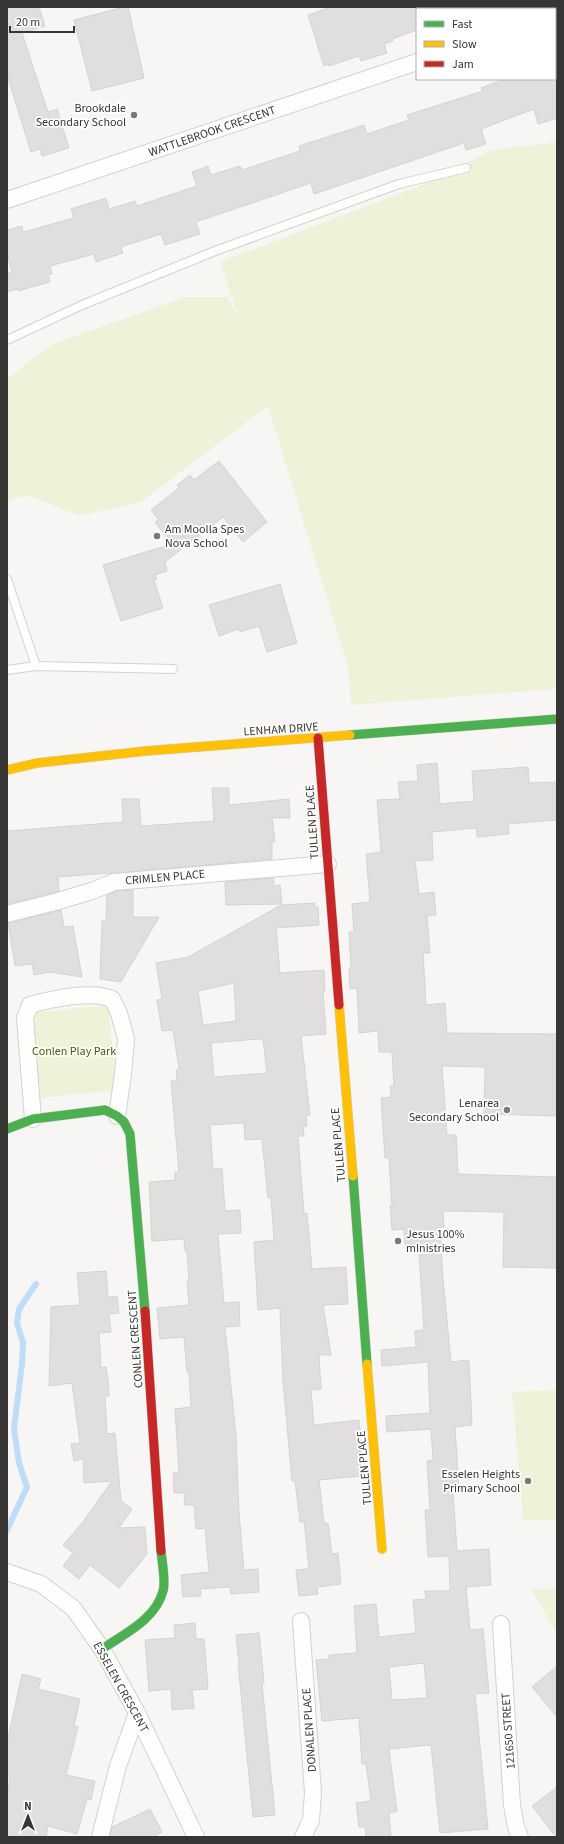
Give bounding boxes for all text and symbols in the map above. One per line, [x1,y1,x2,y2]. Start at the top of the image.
scale bar [10,8,74,34]
legend [416,8,556,80]
text: 20 m [16,14,40,31]
text: Fast [452,16,472,33]
text: Slow [452,36,477,53]
text: Jam [452,56,474,73]
place label: Brookdale Secondary School [36,100,126,131]
street label: WATTLEBROOK CRESCENT [146,102,278,161]
marker: Brookdale Secondary School [129,110,139,120]
place label: Am Moolla Spes Nova School [165,521,244,552]
marker: Am Moolla Spes Nova School [152,531,162,541]
street label: LENHAM DRIVE [243,718,319,741]
street label: TULLEN PLACE [301,784,324,860]
street label: CRIMLEN PLACE [124,866,206,889]
park label: Conlen Play Park [32,1043,116,1060]
place label: Lenarea Secondary School [409,1095,499,1126]
marker: Lenarea Secondary School [502,1105,512,1115]
street label: TULLEN PLACE [327,1107,350,1183]
place label: Jesus 100% mInistries [406,1226,465,1257]
marker: Jesus 100% mInistries [393,1236,403,1246]
street label: CONLEN CRESCENT [124,1289,147,1389]
street label: TULLEN PLACE [353,1430,376,1506]
place label: Esselen Heights Primary School [441,1466,520,1497]
marker: Esselen Heights Primary School [523,1476,533,1486]
street label: ESSELEN CRESCENT [89,1639,153,1736]
street label: DONALEN PLACE [298,1687,321,1773]
street label: 121650 STREET [497,1692,520,1770]
north arrow [8,1796,48,1836]
text: N [24,1799,32,1814]

